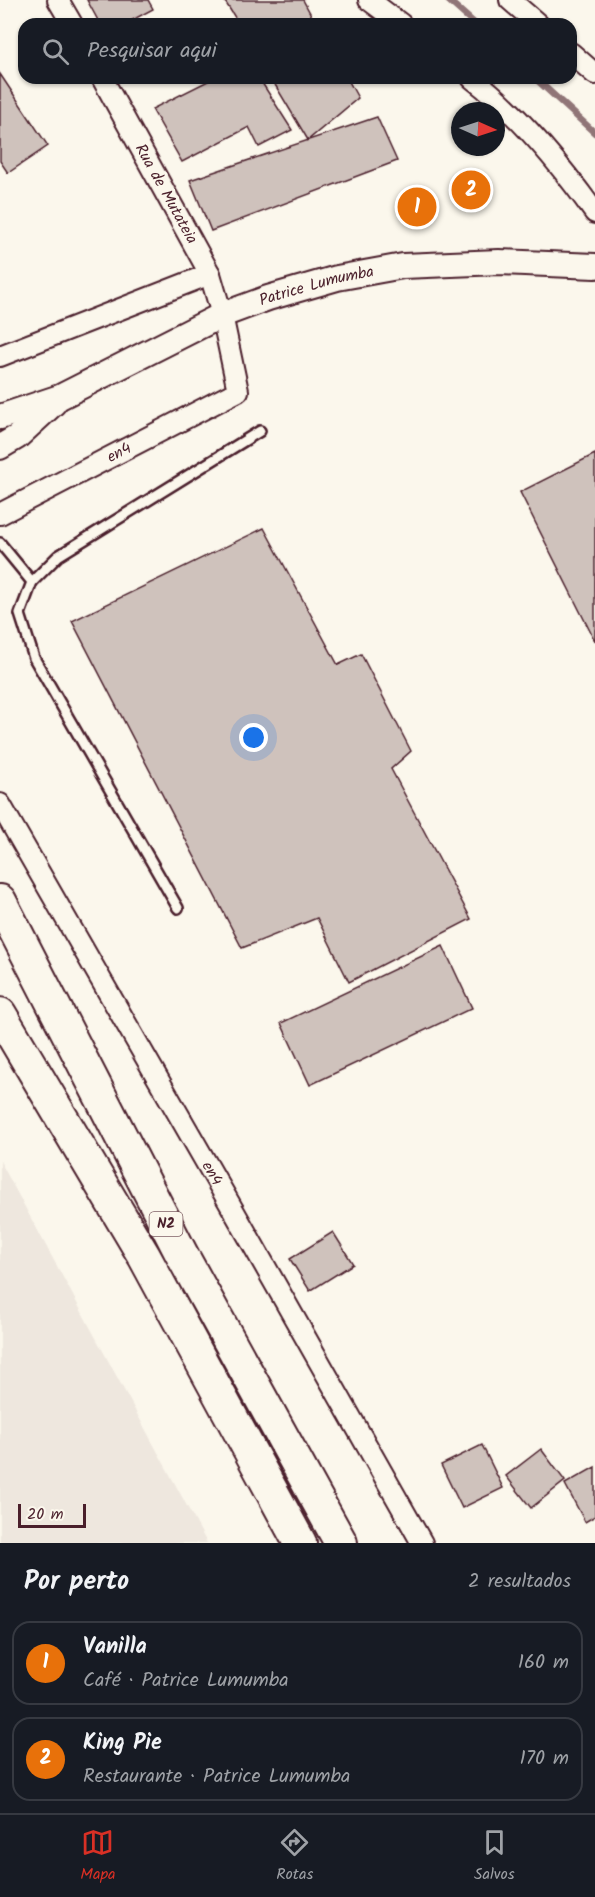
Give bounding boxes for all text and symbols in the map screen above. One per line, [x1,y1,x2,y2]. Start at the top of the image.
search box [18,18,577,84]
text: Pesquisar aqui [87,34,217,69]
icon: search [39,35,72,68]
north arrow [451,102,505,156]
street label: Rua de Mutateia [128,139,204,249]
pin: 2 [452,168,490,213]
pin: 1 [398,184,436,230]
street label: Patrice Lumumba [255,259,376,313]
street label: en4 [102,436,136,469]
your location [239,723,268,752]
street label: en4 [195,1156,229,1190]
road number: N2 [150,1212,182,1236]
scale bar [18,1501,86,1528]
text: 20 m [27,1502,63,1527]
text: Por perto [24,1561,129,1603]
text: 2 resultados [468,1566,571,1598]
text: Vanilla [83,1630,147,1665]
text: 1 [42,1647,49,1679]
text: 160 m [518,1647,569,1679]
text: Café · Patrice Lumumba [83,1665,289,1697]
text: King Pie [83,1726,162,1761]
text: 2 [40,1743,51,1775]
text: 170 m [520,1743,569,1775]
text: Restaurante · Patrice Lumumba [83,1761,350,1793]
tab: Mapa [80,1826,116,1887]
tab: Rotas [276,1826,313,1887]
tab: Salvos [474,1826,515,1887]

